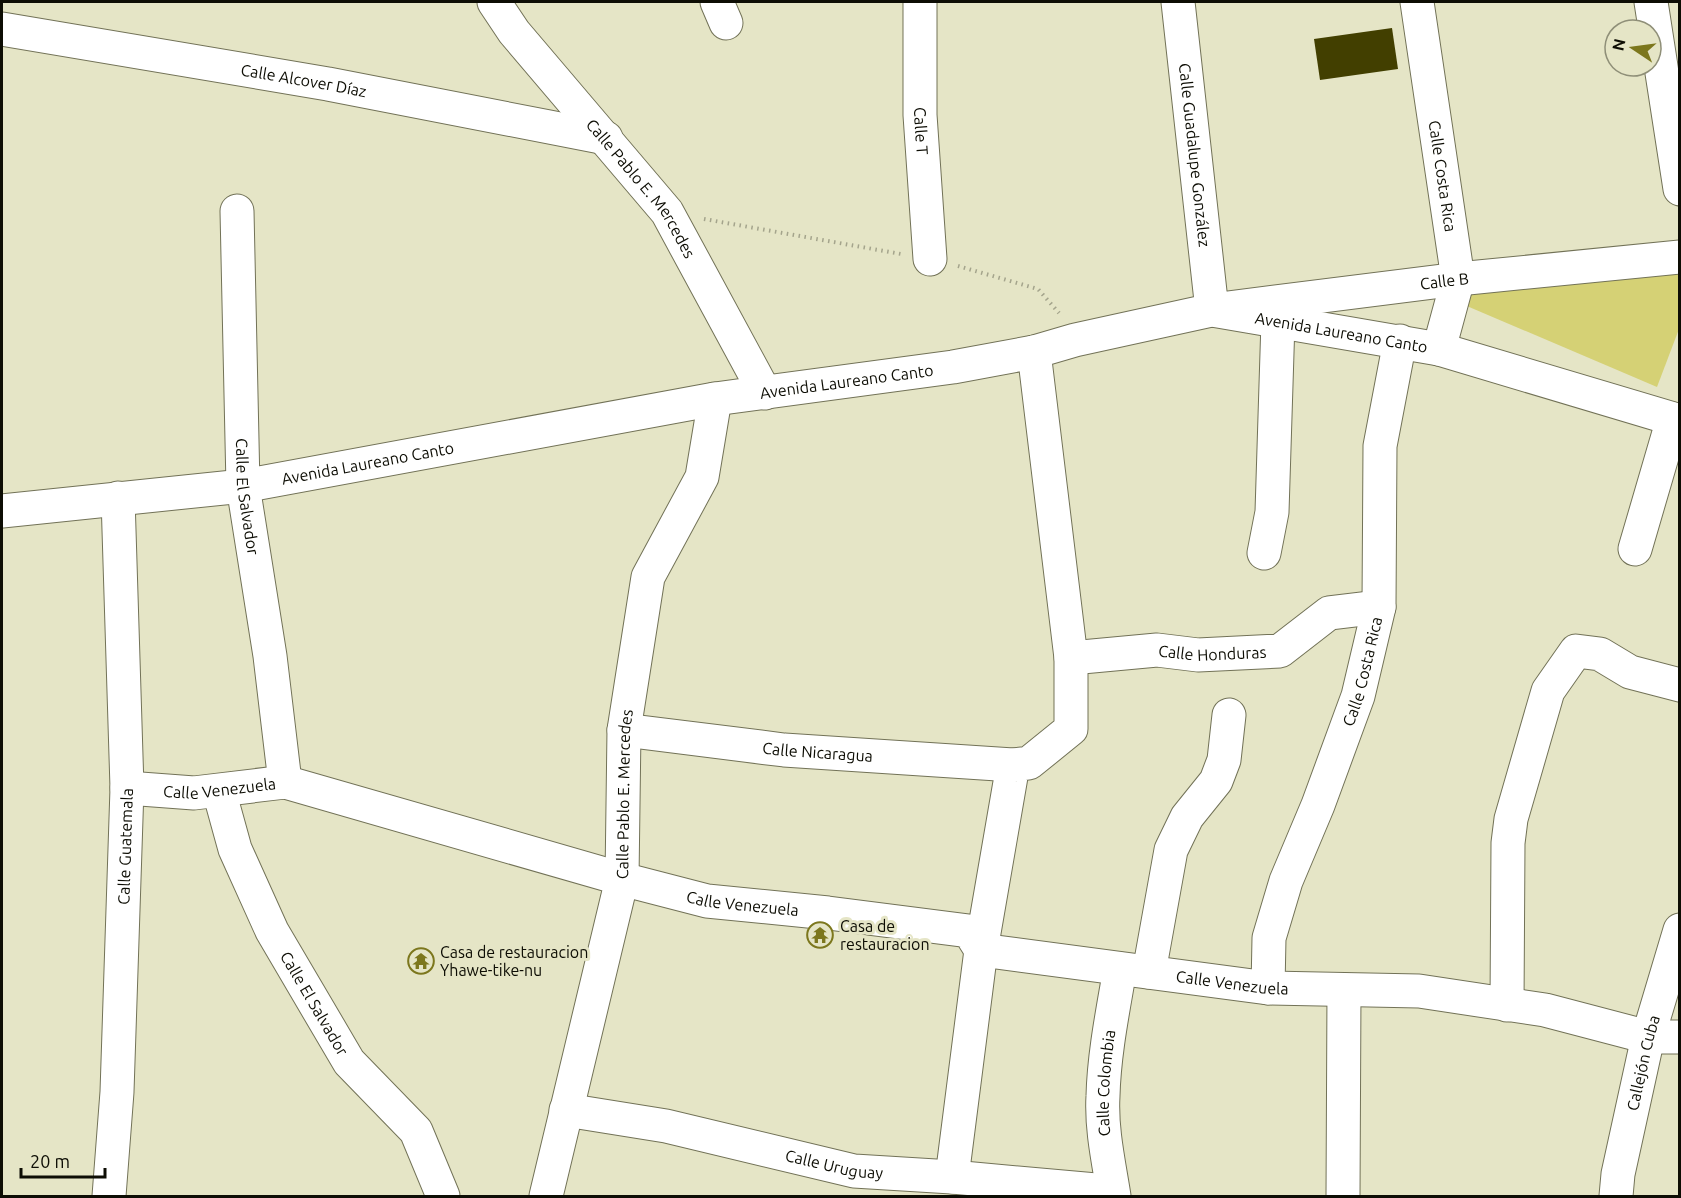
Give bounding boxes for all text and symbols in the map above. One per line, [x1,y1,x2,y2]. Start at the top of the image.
north arrow [1603,18,1663,78]
text: N [1608,37,1628,52]
street label: Calle Alcover Díaz [239,60,368,100]
street label: Calle Guadalupe González [1176,62,1214,248]
street label: Calle T [911,107,932,156]
street label: Calle Pablo E. Mercedes [583,115,699,261]
street label: Calle Costa Rica [1426,119,1460,233]
street label: Calle B [1419,269,1470,293]
street label: Avenida Laureano Canto [1254,309,1429,356]
street label: Avenida Laureano Canto [759,361,934,402]
street label: Calle El Salvador [233,438,263,556]
street label: Avenida Laureano Canto [280,438,455,488]
street label: Calle Costa Rica [1339,615,1385,729]
street label: Calle Honduras [1157,641,1267,664]
street label: Calle Pablo E. Mercedes [613,708,636,879]
street label: Calle Nicaragua [761,738,874,765]
street label: Calle Venezuela [163,774,277,802]
street label: Calle Guatemala [114,788,136,905]
street label: Calle Venezuela [684,887,800,919]
place label: Casa de restauracion [840,917,930,953]
temple icon: Casa de restauracion [805,920,835,950]
place label: Casa de restauracion Yhawe-tike-nu [440,943,588,979]
temple icon: Casa de restauracion Yhawe-tike-nu [406,946,436,976]
street label: Calle El Salvador [277,948,352,1059]
street label: Calle Venezuela [1175,967,1289,997]
street label: Callejón Cuba [1623,1013,1663,1112]
street label: Calle Colombia [1094,1028,1119,1137]
scale bar [21,1141,105,1179]
street label: Calle Uruguay [784,1146,884,1182]
text: 20 m [30,1151,70,1171]

